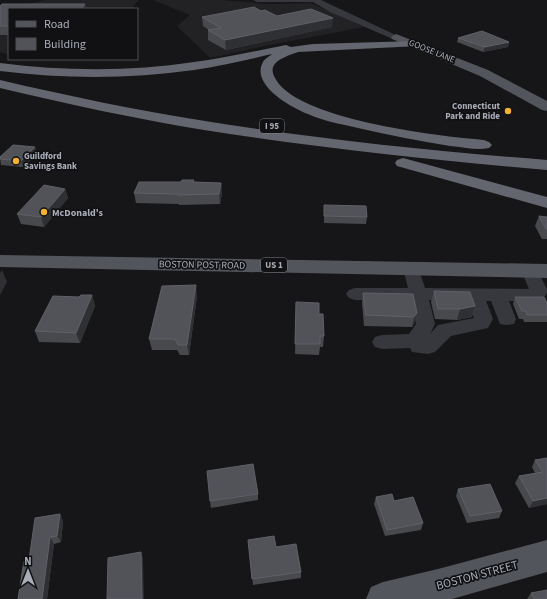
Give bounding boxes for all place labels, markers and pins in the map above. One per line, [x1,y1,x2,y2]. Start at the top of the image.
place label: Connecticut Park and Ride [445,100,501,123]
marker: Connecticut Park and Ride [503,106,513,116]
place label: Guildford Savings Bank [24,150,77,173]
marker: Guildford Savings Bank [11,156,21,166]
place label: McDonald's [52,206,104,220]
marker: McDonald's [39,207,49,217]

